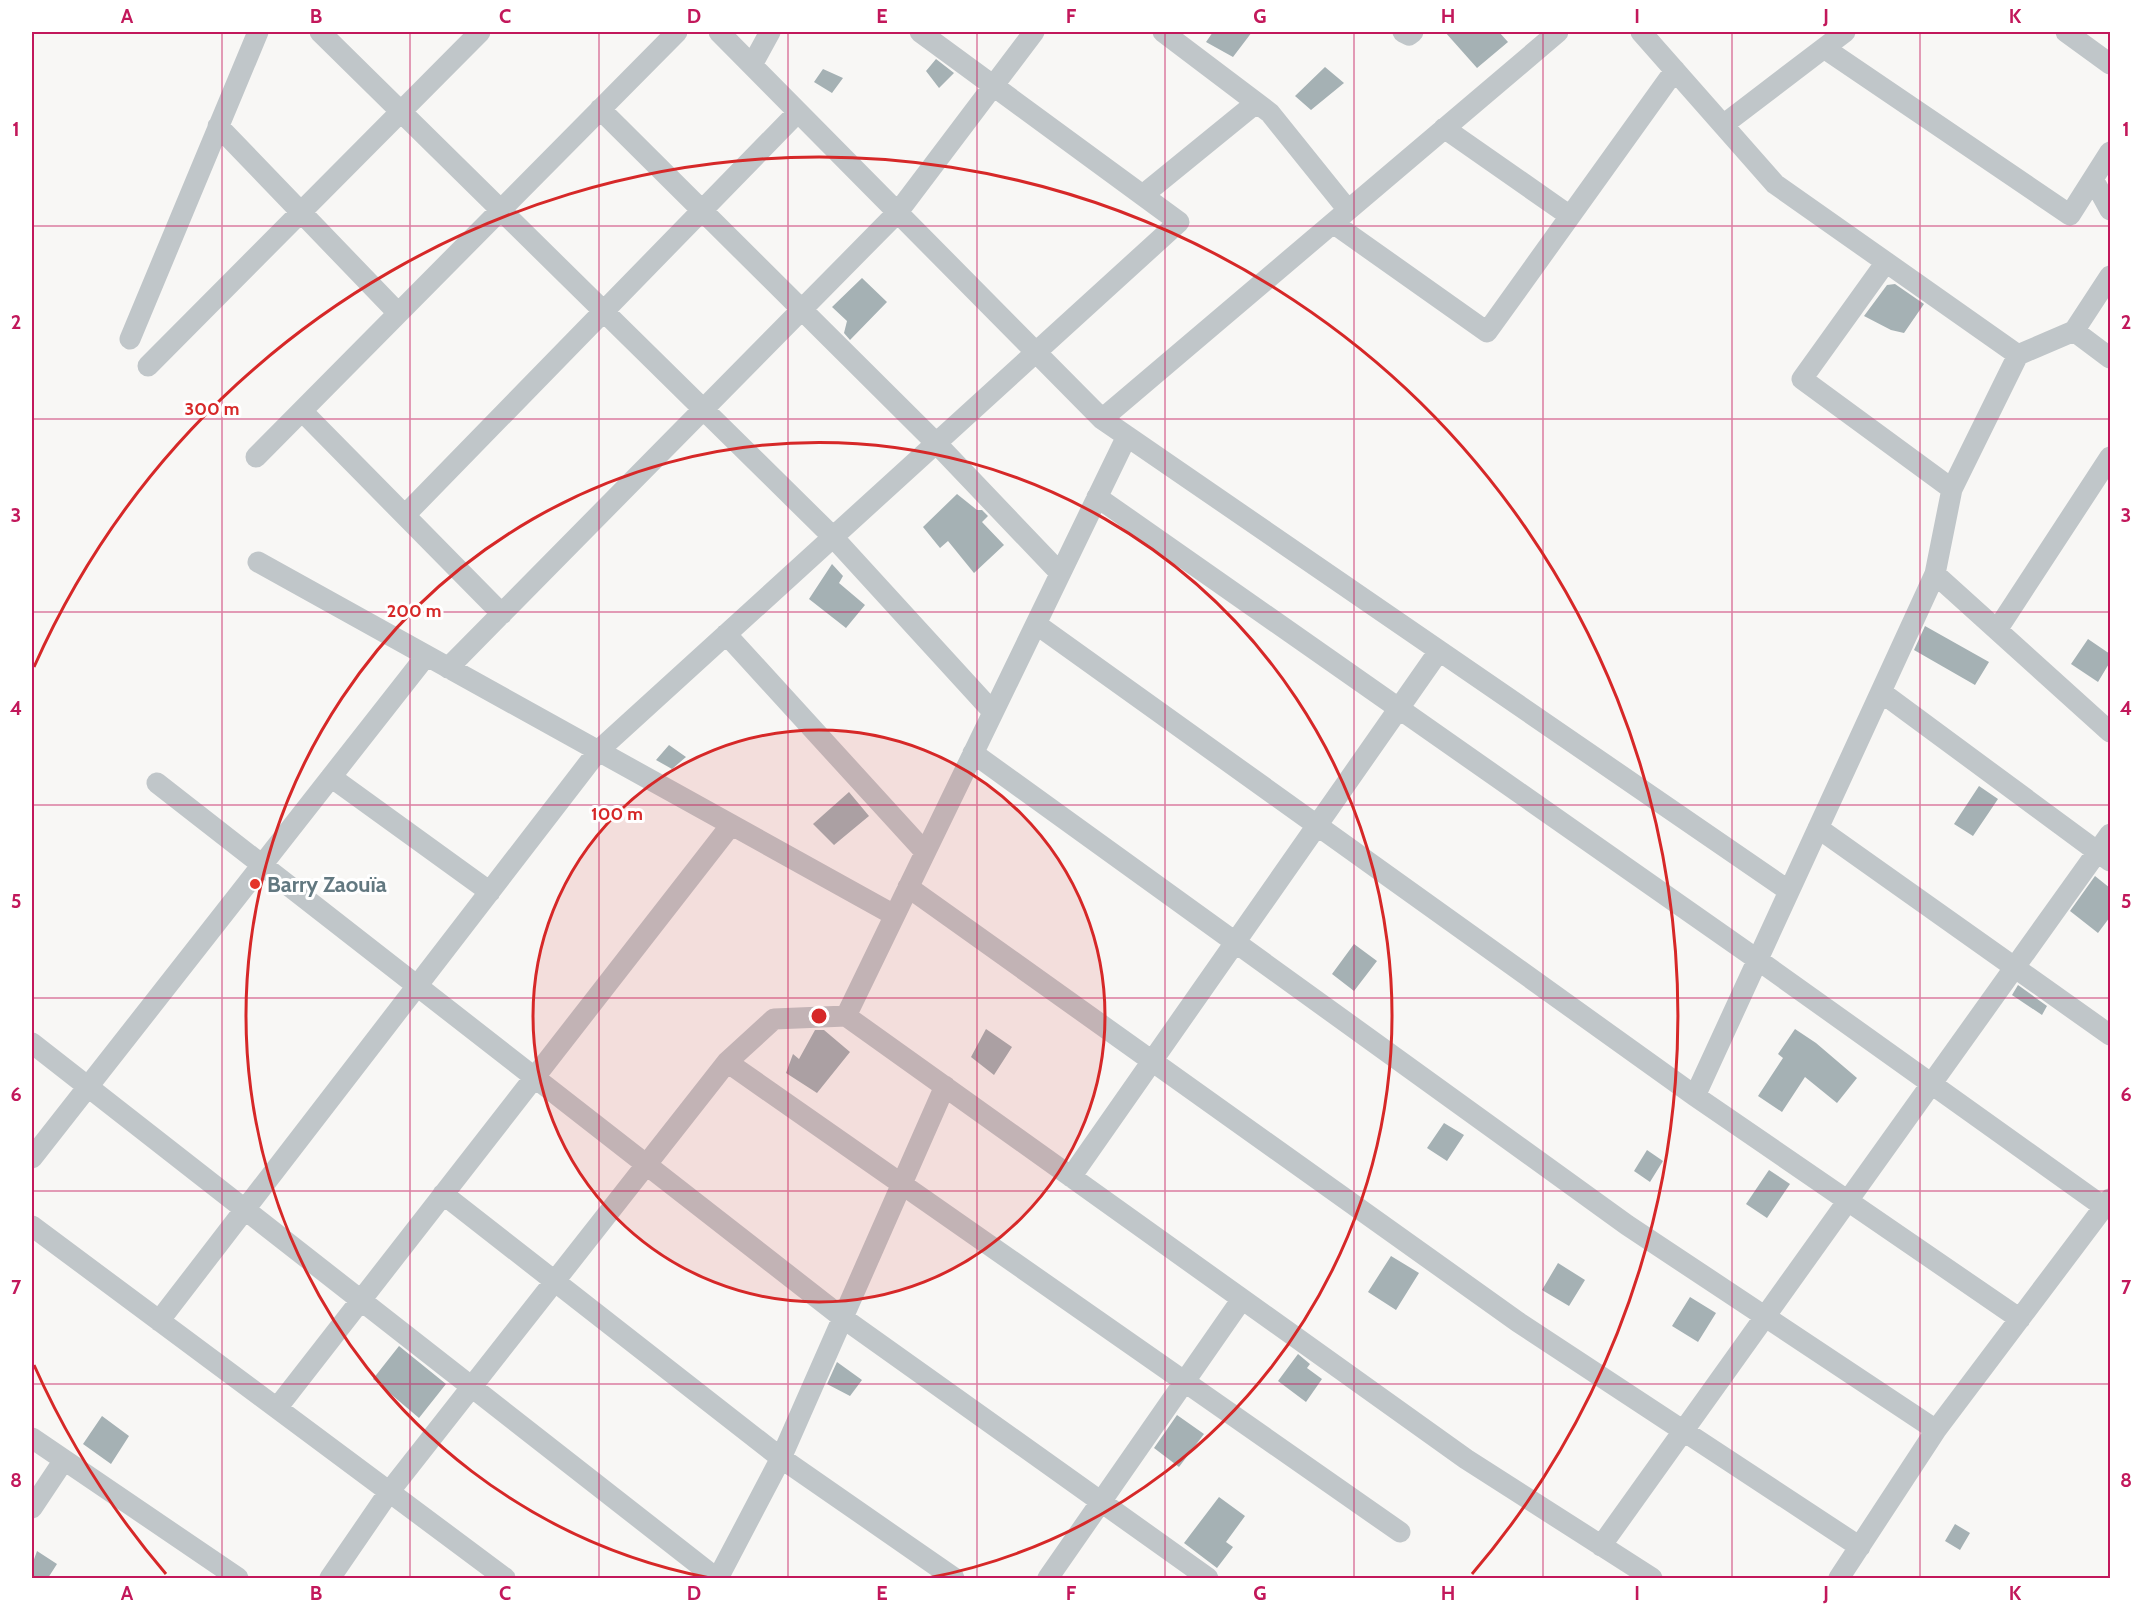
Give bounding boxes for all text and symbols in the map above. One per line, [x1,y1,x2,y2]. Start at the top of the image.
text: A [121,4,134,28]
text: B [310,4,322,28]
text: C [499,4,511,28]
text: D [687,4,701,28]
text: E [876,4,888,28]
text: F [1066,4,1077,28]
text: G [1253,4,1267,28]
text: H [1441,4,1455,28]
text: I [1634,4,1640,28]
text: J [1822,4,1829,28]
text: K [2009,4,2022,28]
text: 1 [12,117,20,141]
text: 1 [2122,117,2130,141]
text: 2 [11,310,21,334]
text: 2 [2121,310,2131,334]
text: 300 m [185,398,239,420]
text: 3 [11,503,21,527]
text: 3 [2121,503,2131,527]
text: 200 m [387,600,441,622]
text: 4 [10,696,22,720]
text: 4 [2120,696,2132,720]
text: 100 m [591,803,643,825]
place label: Barry Zaouïa [267,871,387,898]
marker: Barry Zaouïa [248,877,262,891]
text: 5 [11,889,21,913]
text: 5 [2121,889,2131,913]
centre of rings [809,1006,829,1026]
text: 6 [10,1082,22,1106]
text: 6 [2120,1082,2132,1106]
text: 7 [11,1275,22,1299]
text: 7 [2121,1275,2132,1299]
text: 8 [10,1468,22,1492]
text: 8 [2120,1468,2132,1492]
text: A [121,1581,134,1605]
text: B [310,1581,322,1605]
text: C [499,1581,511,1605]
text: D [687,1581,701,1605]
text: E [876,1581,888,1605]
text: F [1066,1581,1077,1605]
text: G [1253,1581,1267,1605]
text: H [1441,1581,1455,1605]
text: I [1634,1581,1640,1605]
text: J [1822,1581,1829,1605]
text: K [2009,1581,2022,1605]

